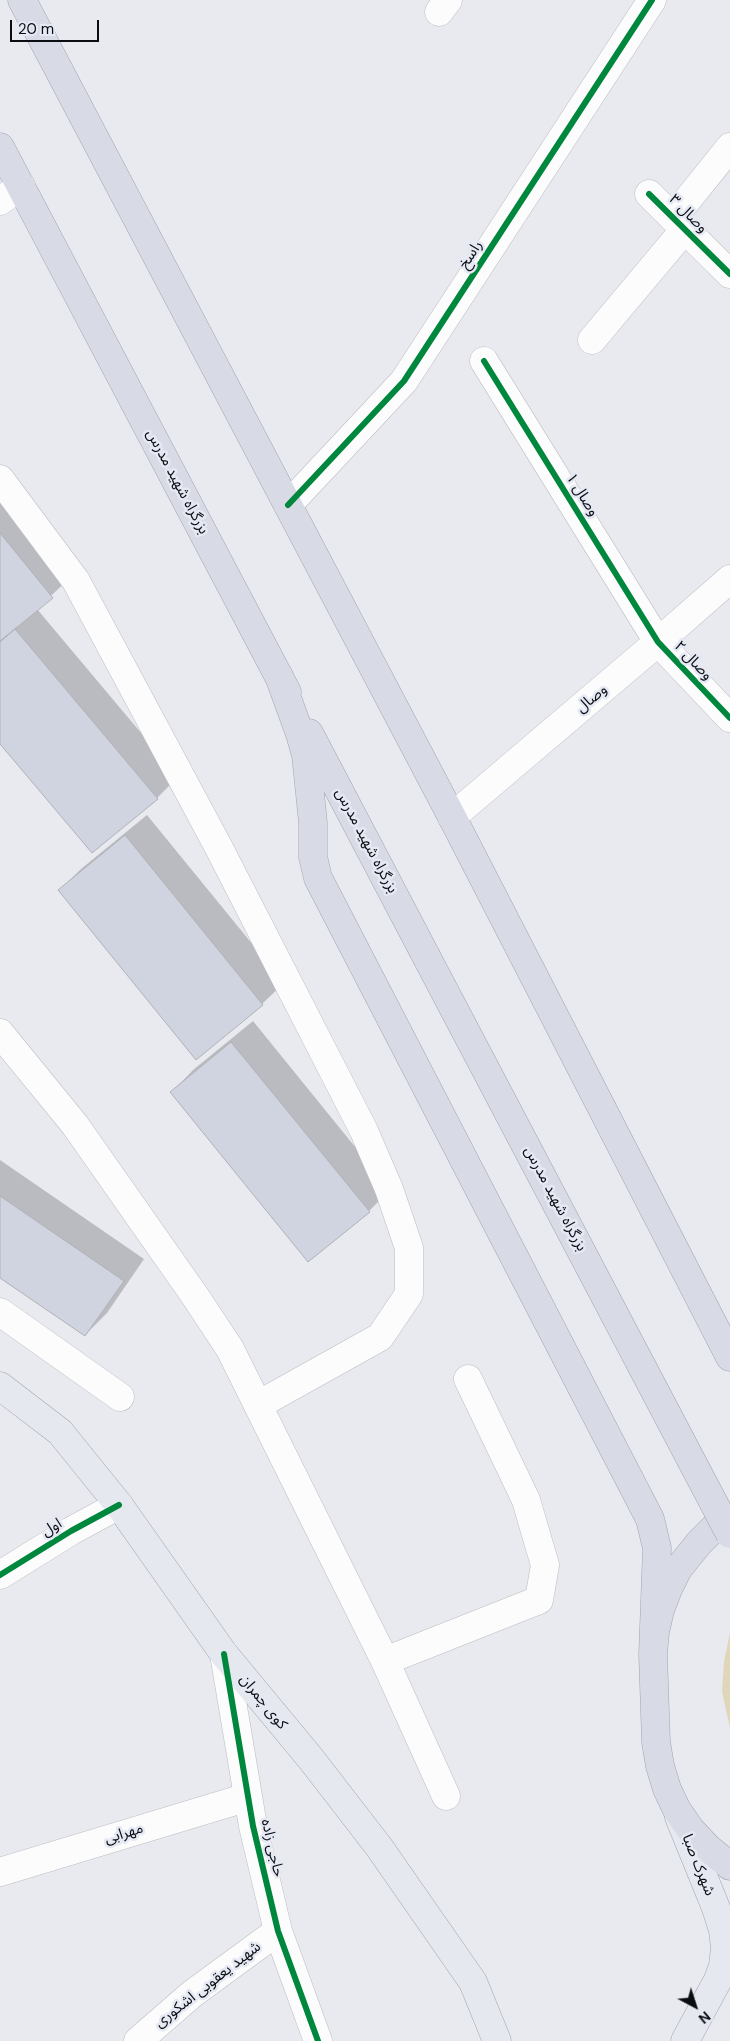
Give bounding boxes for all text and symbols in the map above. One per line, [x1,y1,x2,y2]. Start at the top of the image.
scale bar [12,10,101,42]
text: 20 m [18,19,54,39]
street label: وصال ۳ [665,191,711,237]
street label: راسخ [455,237,487,273]
street label: بزرگراه شهید مدرس [142,426,212,538]
street label: وصال ۱ [562,470,602,520]
street label: وصال ۲ [670,638,716,684]
street label: وصال [573,681,611,717]
street label: بزرگراه شهید مدرس [331,785,401,897]
street label: بزرگراه شهید مدرس [520,1143,590,1255]
street label: اول [38,1515,66,1541]
street label: کوی چمران [235,1671,291,1733]
street label: حاجی زاده [257,1817,287,1879]
street label: مهرابی [102,1820,146,1848]
street label: شهرک صبا [677,1832,719,1898]
street label: شهید یعقوبی اشکوری [151,1938,265,2032]
north arrow [670,1981,720,2031]
text: N [695,2007,714,2028]

